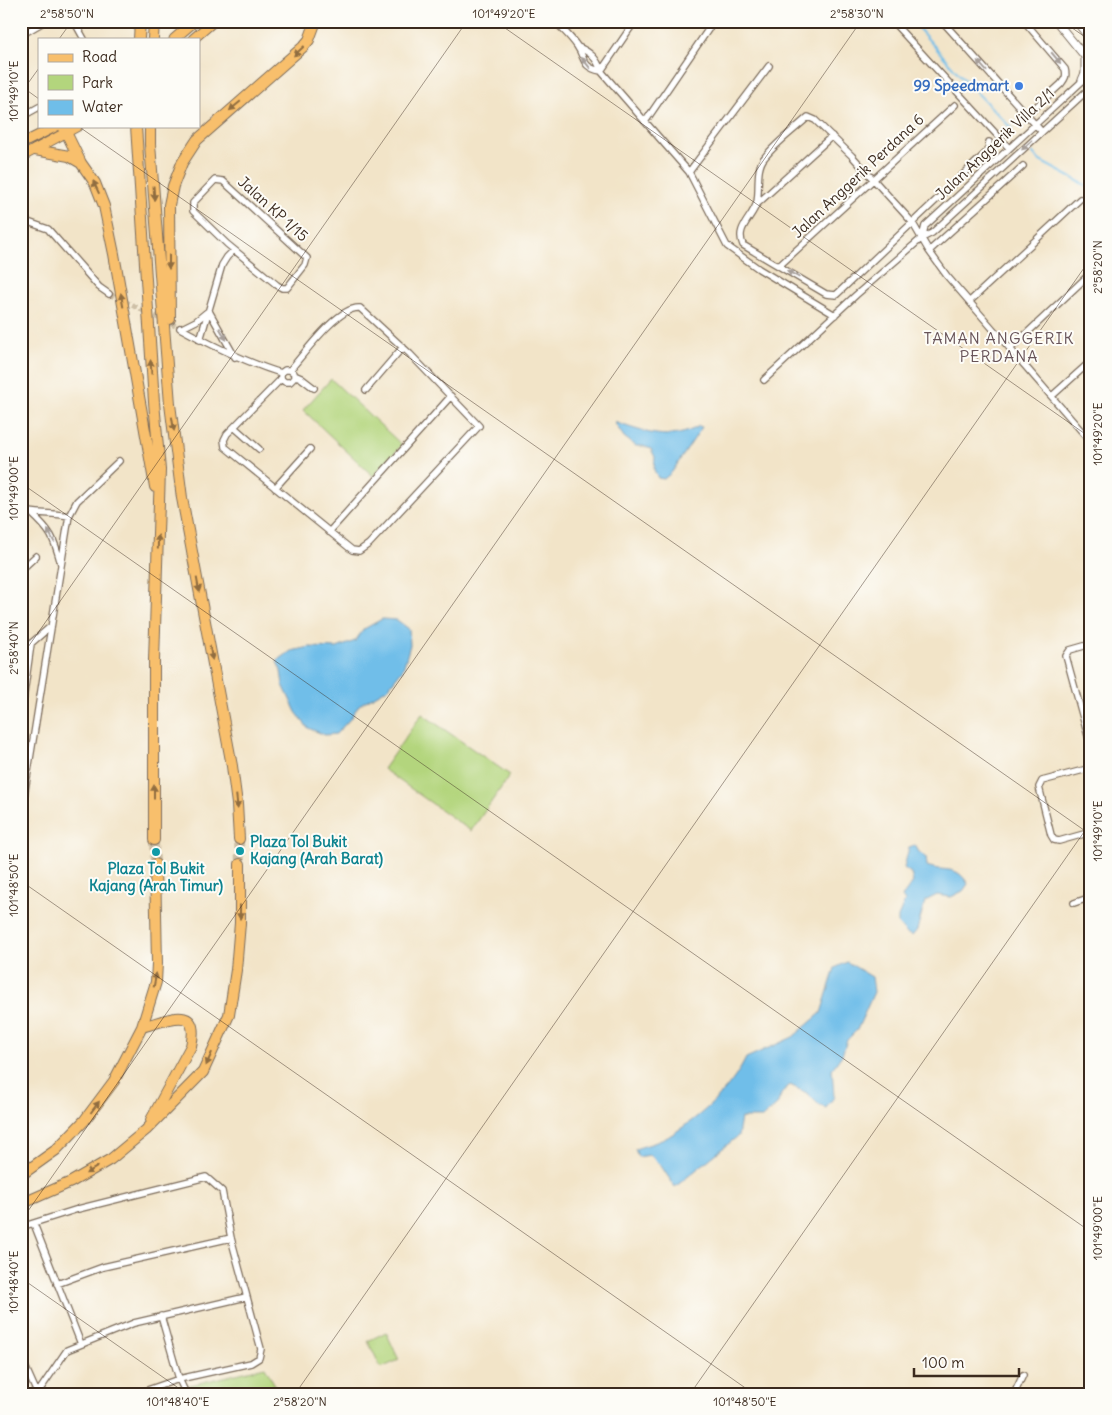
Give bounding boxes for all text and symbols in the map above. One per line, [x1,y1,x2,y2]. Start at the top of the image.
text: 2°58'50"N [40,6,94,21]
text: 101°49'20"E [473,6,535,21]
text: 2°58'30"N [830,6,884,21]
legend [38,38,200,128]
one-way arrow [293,45,305,57]
text: Road [82,47,117,66]
one-way arrow [1050,52,1061,65]
one-way arrow [581,56,592,69]
text: 101°49'10"E [6,60,21,122]
one-way arrow [977,60,988,73]
text: Park [82,73,113,92]
place label: 99 Speedmart [913,76,1010,96]
marker: 99 Speedmart [1013,80,1025,92]
street label: Jalan Anggerik Villa 2/1 [931,84,1058,204]
text: Water [82,97,123,116]
one-way arrow [229,100,241,111]
street label: Jalan Anggerik Perdana 6 [788,110,928,242]
one-way arrow [1022,139,1034,151]
street label: Jalan KP 1/15 [234,172,312,245]
one-way arrow [91,180,99,194]
one-way arrow [150,185,158,201]
text: 2°58'20"N [1090,240,1105,294]
one-way arrow [165,254,173,270]
one-way arrow [786,270,799,279]
one-way arrow [118,292,126,308]
one-way arrow [218,327,227,340]
district label: TAMAN ANGGERIK PERDANA [924,328,1074,366]
one-way arrow [147,359,155,375]
text: 101°49'20"E [1090,403,1105,465]
one-way arrow [170,417,178,433]
text: 101°49'00"E [6,456,21,520]
one-way arrow [47,529,55,544]
one-way arrow [154,534,162,550]
one-way arrow [195,577,203,593]
text: 2°58'40"N [6,621,21,675]
one-way arrow [207,645,215,661]
one-way arrow [150,783,158,799]
one-way arrow [233,795,241,811]
text: 101°49'10"E [1090,800,1105,862]
place label: Plaza Tol Bukit Kajang (Arah Barat) [250,832,384,869]
marker: Plaza Tol Bukit Kajang (Arah Barat) [234,845,246,857]
marker: Plaza Tol Bukit Kajang (Arah Timur) [150,846,162,858]
text: 101°48'50"E [6,853,21,917]
place label: Plaza Tol Bukit Kajang (Arah Timur) [89,859,224,896]
one-way arrow [236,905,244,921]
one-way arrow [152,972,160,988]
one-way arrow [205,1052,213,1066]
one-way arrow [90,1100,100,1114]
one-way arrow [86,1165,99,1174]
text: 101°49'00"E [1090,1196,1105,1260]
text: 101°48'40"E [6,1251,21,1313]
scale bar [914,1345,1020,1377]
text: 100 m [922,1353,964,1372]
text: 101°48'40"E [147,1394,209,1409]
text: 2°58'20"N [273,1394,327,1409]
text: 101°48'50"E [713,1394,777,1409]

